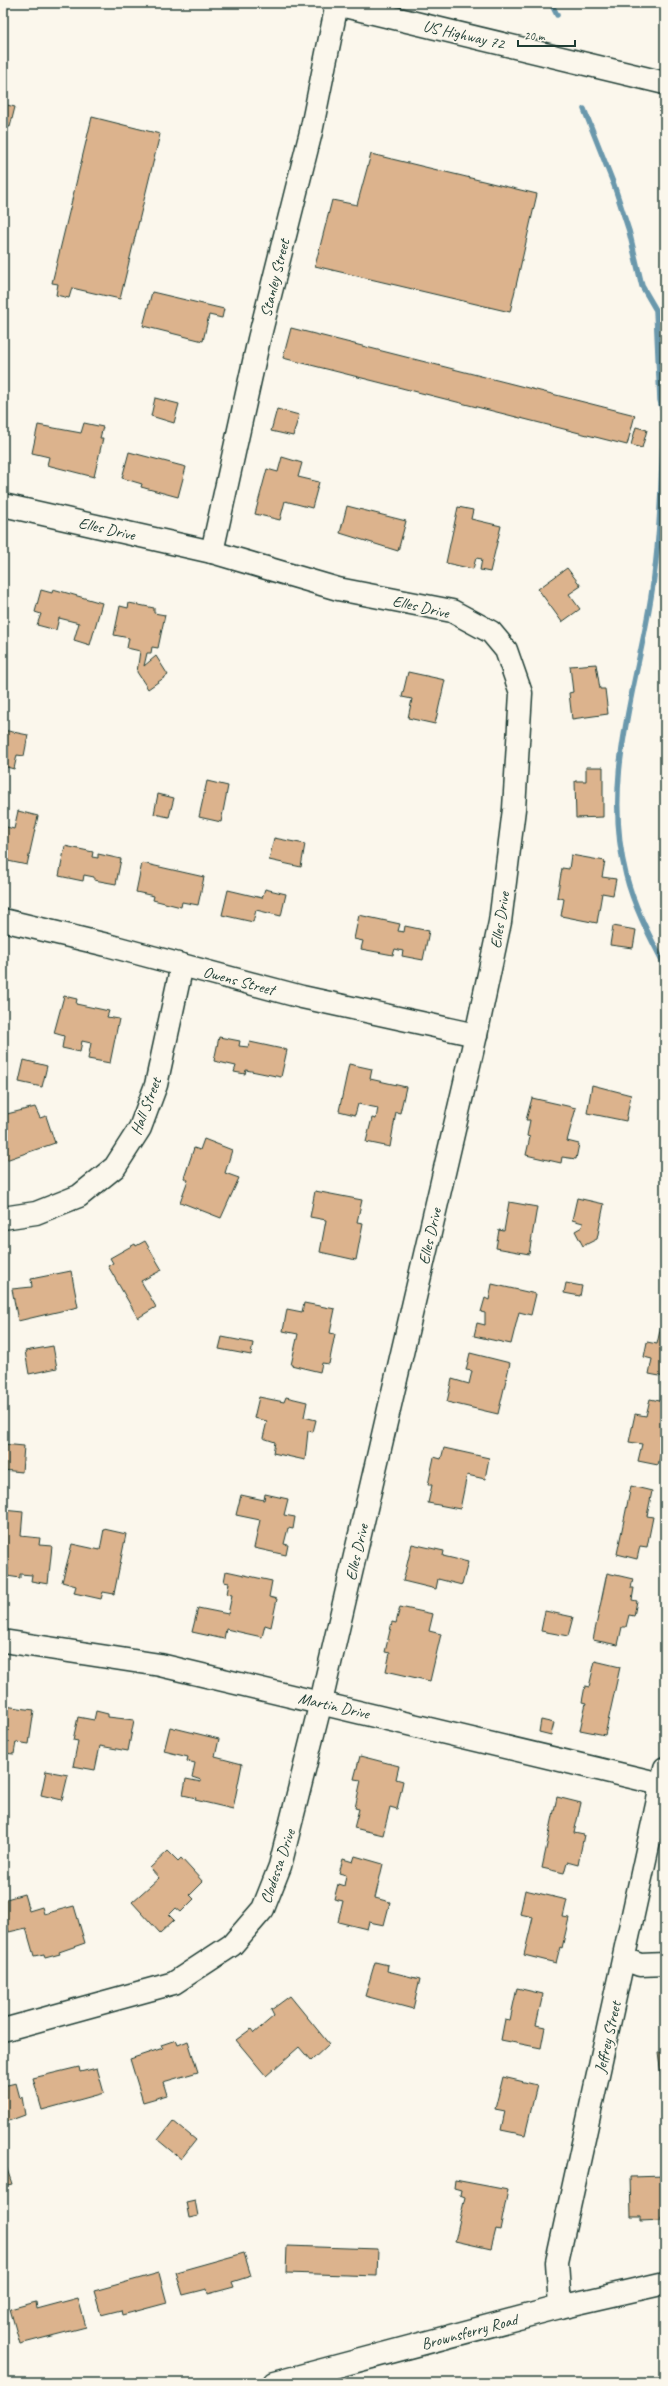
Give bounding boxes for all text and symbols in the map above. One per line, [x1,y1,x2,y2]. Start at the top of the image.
street label: US Highway 72 [421,16,508,54]
scale bar [518,22,575,48]
text: 20 m [524,28,546,44]
street label: Stanley Street [256,236,295,319]
street label: Elles Drive [77,513,139,546]
street label: Elles Drive [391,591,453,624]
street label: Elles Drive [486,889,515,950]
street label: Owens Street [201,962,279,1001]
street label: Hall Street [126,1073,167,1138]
street label: Elles Drive [414,1204,447,1266]
street label: Elles Drive [341,1520,374,1582]
street label: Martin Drive [296,1688,373,1724]
street label: Clodessa Drive [256,1825,301,1906]
street label: Jeffrey Street [590,1998,626,2076]
street label: Brownsferry Road [419,2309,522,2354]

